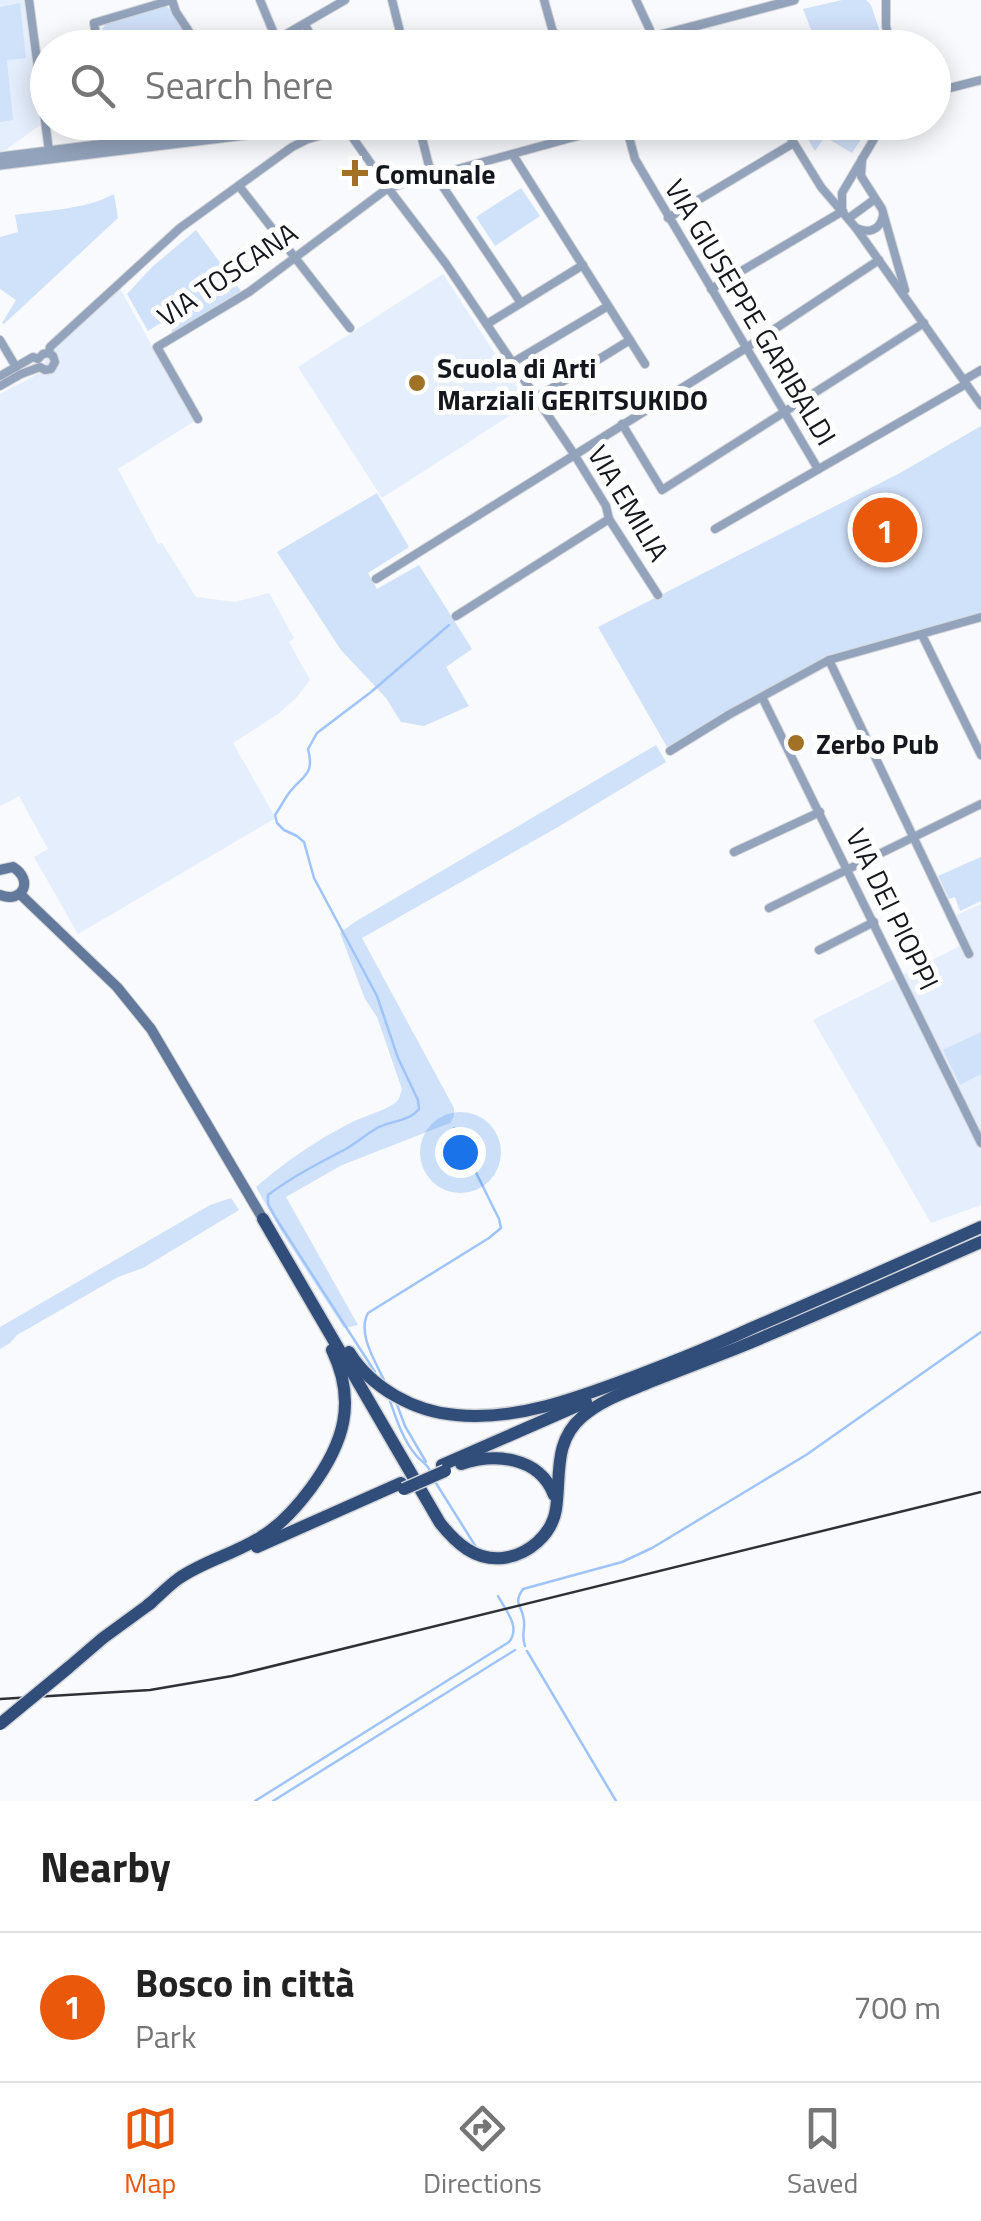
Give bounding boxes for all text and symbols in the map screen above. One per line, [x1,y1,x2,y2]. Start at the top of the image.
search box [30,30,951,140]
text: Search here [145,56,333,114]
icon: search [65,58,120,113]
place label: Comunale [375,152,496,195]
marker: Comunale [344,162,366,184]
street label: VIA GIUSEPPE GARIBALDI [654,171,848,453]
street label: VIA TOSCANA [148,211,306,337]
place label: Scuola di Arti Marziali GERITSUKIDO [437,346,708,421]
marker: Scuola di Arti Marziali GERITSUKIDO [406,372,428,394]
street label: VIA EMILIA [577,437,681,570]
pin: 1 [852,492,918,568]
place label: Zerbo Pub [816,722,939,765]
marker: Zerbo Pub [785,732,807,754]
street label: VIA DEI PIOPPI [835,821,951,997]
your location [435,1127,486,1178]
text: Nearby [40,1834,171,1898]
text: Bosco in città [135,1954,355,2012]
text: 1 [64,1983,81,2031]
text: 700 m [853,1983,941,2031]
text: Park [135,2012,196,2060]
tab: Map [123,2101,178,2204]
tab: Directions [423,2101,542,2204]
tab: Saved [787,2101,858,2204]

